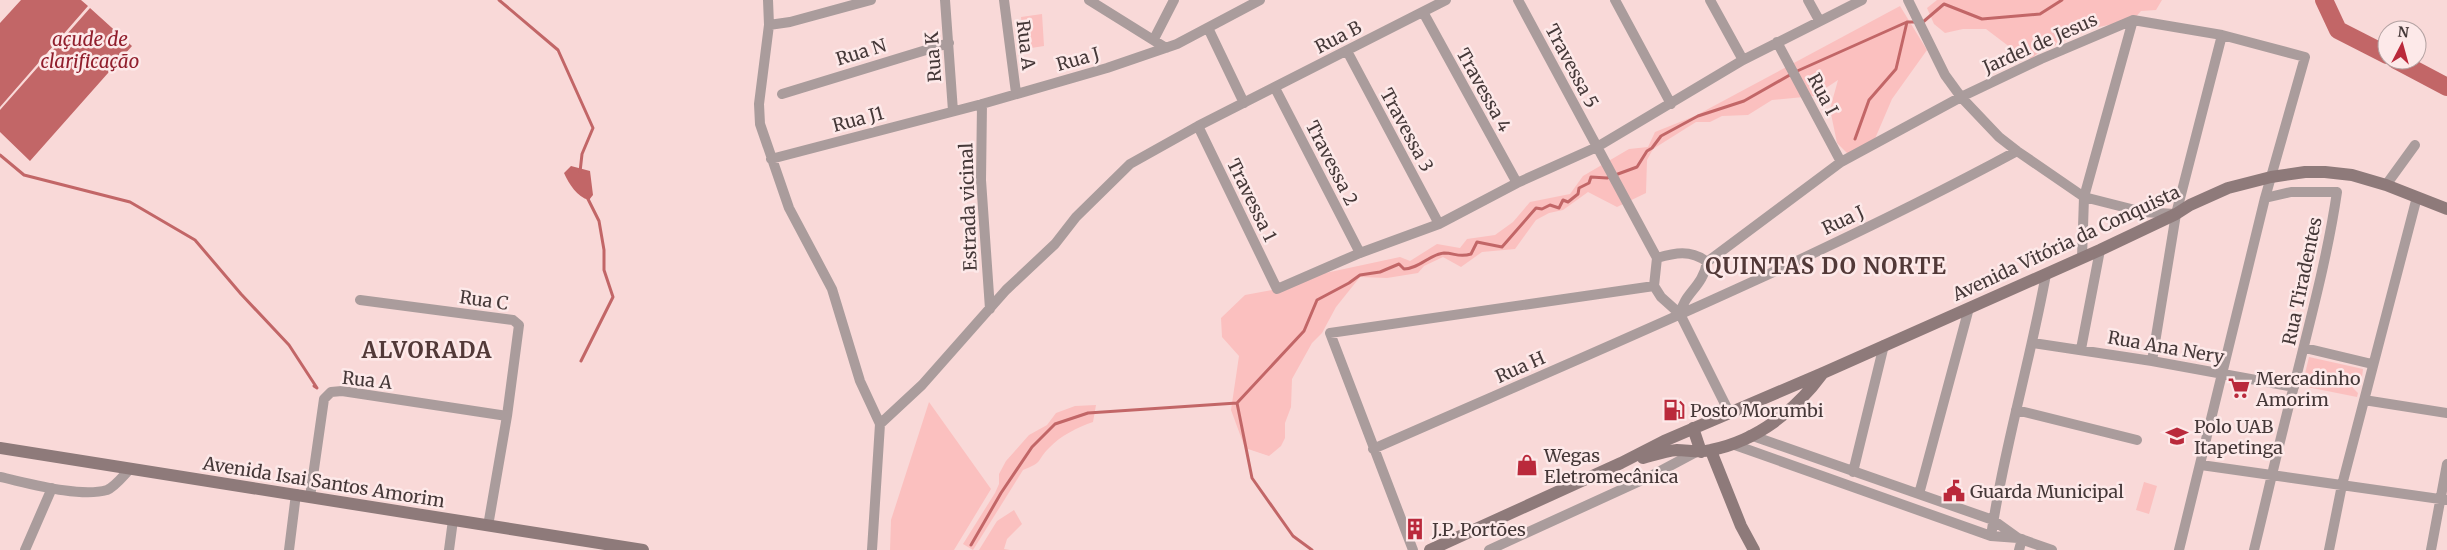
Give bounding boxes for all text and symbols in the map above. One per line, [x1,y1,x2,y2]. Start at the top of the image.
street label: Jardel de Jesus [1978,7,2101,79]
street label: Rua B [1311,16,1365,58]
street label: Rua A [1012,19,1041,72]
street label: Travessa 5 [1540,20,1604,112]
north arrow [2377,20,2427,70]
text: N [2397,23,2410,42]
water label: açude de clarificação [41,27,140,73]
street label: Rua K [920,31,946,83]
street label: Rua N [833,33,889,71]
street label: Rua J [1054,42,1103,76]
street label: Travessa 4 [1452,44,1516,136]
street label: Rua I [1802,69,1844,119]
street label: Travessa 3 [1375,84,1439,176]
street label: Rua J1 [830,101,886,137]
street label: Travessa 2 [1301,117,1363,209]
street label: Estrada vicinal [954,142,982,272]
street label: Travessa 1 [1222,155,1282,245]
street label: Avenida Vitória da Conquista [1948,180,2184,306]
street label: Rua J [1818,200,1868,240]
street label: Rua Tiradentes [2277,215,2327,347]
district label: QUINTAS DO NORTE [1705,252,1947,280]
street label: Rua C [458,285,510,315]
street label: Rua Ana Nery [2106,325,2227,369]
district label: ALVORADA [361,336,492,364]
street label: Rua H [1492,346,1548,388]
street label: Rua A [341,366,393,394]
place label: Mercadinho Amorim [2255,367,2360,411]
supermarket icon: Mercadinho Amorim [2226,375,2252,401]
fuel station icon: Posto Morumbi [1661,397,1687,423]
place label: Posto Morumbi [1690,399,1824,422]
place label: Polo UAB Itapetinga [2194,415,2283,459]
school or university icon: Polo UAB Itapetinga [2164,423,2190,449]
place label: Wegas Eletromecânica [1543,444,1679,488]
street label: Avenida Isai Santos Amorim [201,451,447,512]
shop icon: Wegas Eletromecânica [1514,452,1540,478]
public building icon: Guarda Municipal [1941,478,1967,504]
place label: Guarda Municipal [1970,480,2124,503]
building icon: J.P. Portões [1402,516,1428,542]
place label: J.P. Portões [1431,518,1526,541]

